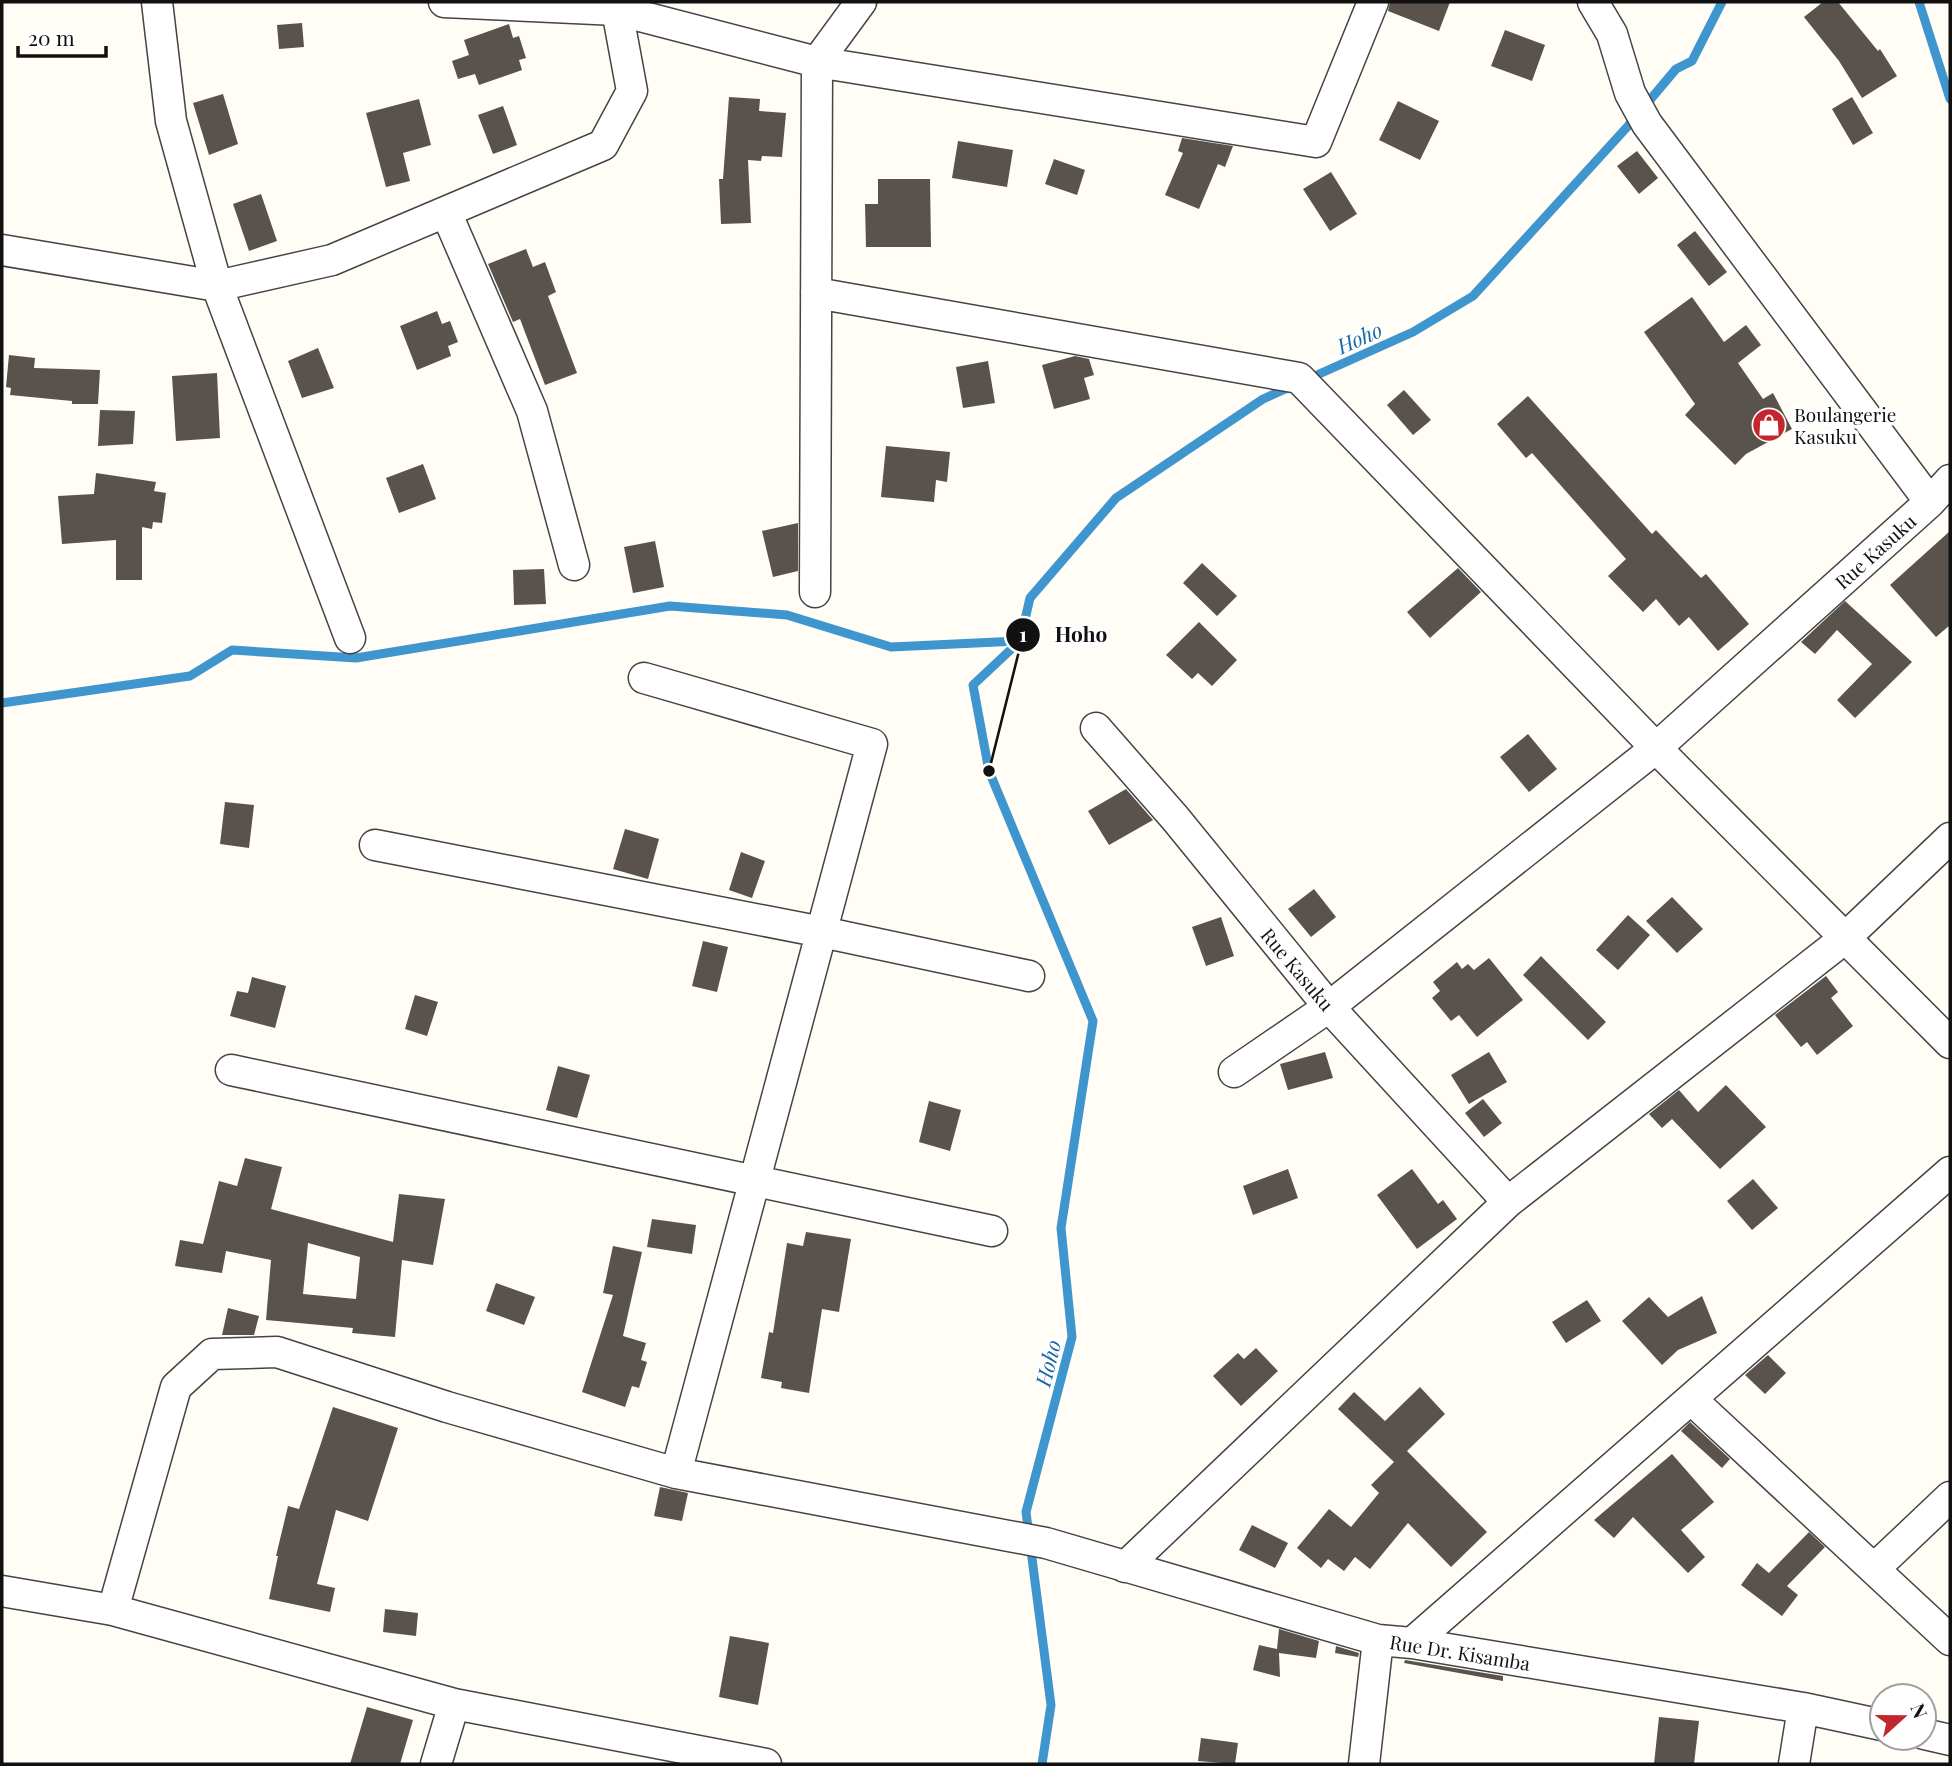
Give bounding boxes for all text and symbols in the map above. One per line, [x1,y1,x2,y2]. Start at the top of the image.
scale bar [18,14,105,58]
text: 20 m [28,23,75,51]
water label: Hoho [1331,315,1386,360]
place label: Boulangerie Kasuku [1794,401,1896,449]
shop icon: Boulangerie Kasuku [1750,406,1788,444]
street label: Rue Kasuku [1829,508,1921,594]
callout: Hoho [1005,614,1121,656]
text: 1 [1019,619,1027,647]
text: Hoho [1055,619,1107,647]
street label: Rue Kasuku [1256,922,1340,1016]
water label: Hoho [1027,1337,1066,1390]
street label: Rue Dr. Kisamba [1388,1628,1533,1676]
north arrow [1868,1682,1938,1752]
text: N [1905,1699,1934,1722]

